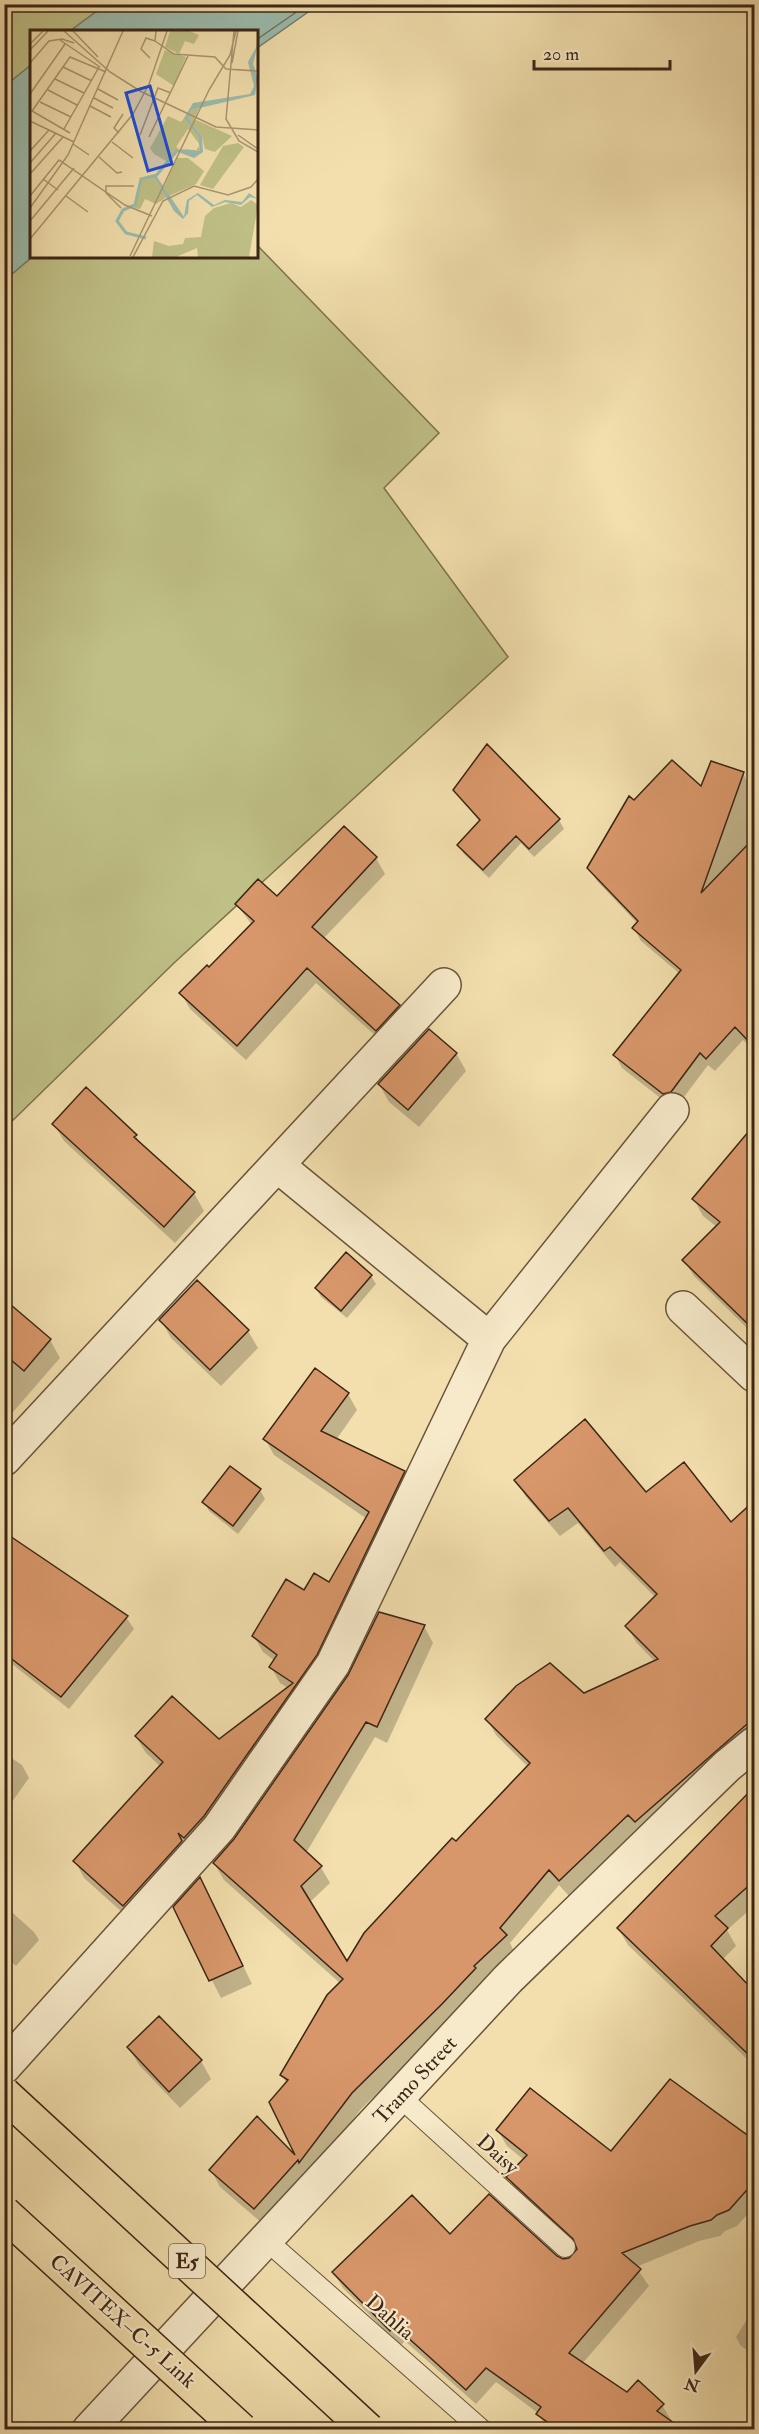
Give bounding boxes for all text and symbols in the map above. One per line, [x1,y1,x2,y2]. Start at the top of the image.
inset map [30,30,258,258]
scale bar [534,33,670,71]
text: 20 m [543,43,579,66]
street label: Tramo Street [368,2030,463,2130]
street label: Daisy [471,2128,525,2181]
road number: E5 [169,2244,205,2278]
street label: CAVITEX–C-5 Link [44,2248,202,2394]
street label: Dahlia [360,2289,420,2346]
north arrow [666,2341,726,2401]
text: N [682,2373,703,2396]

